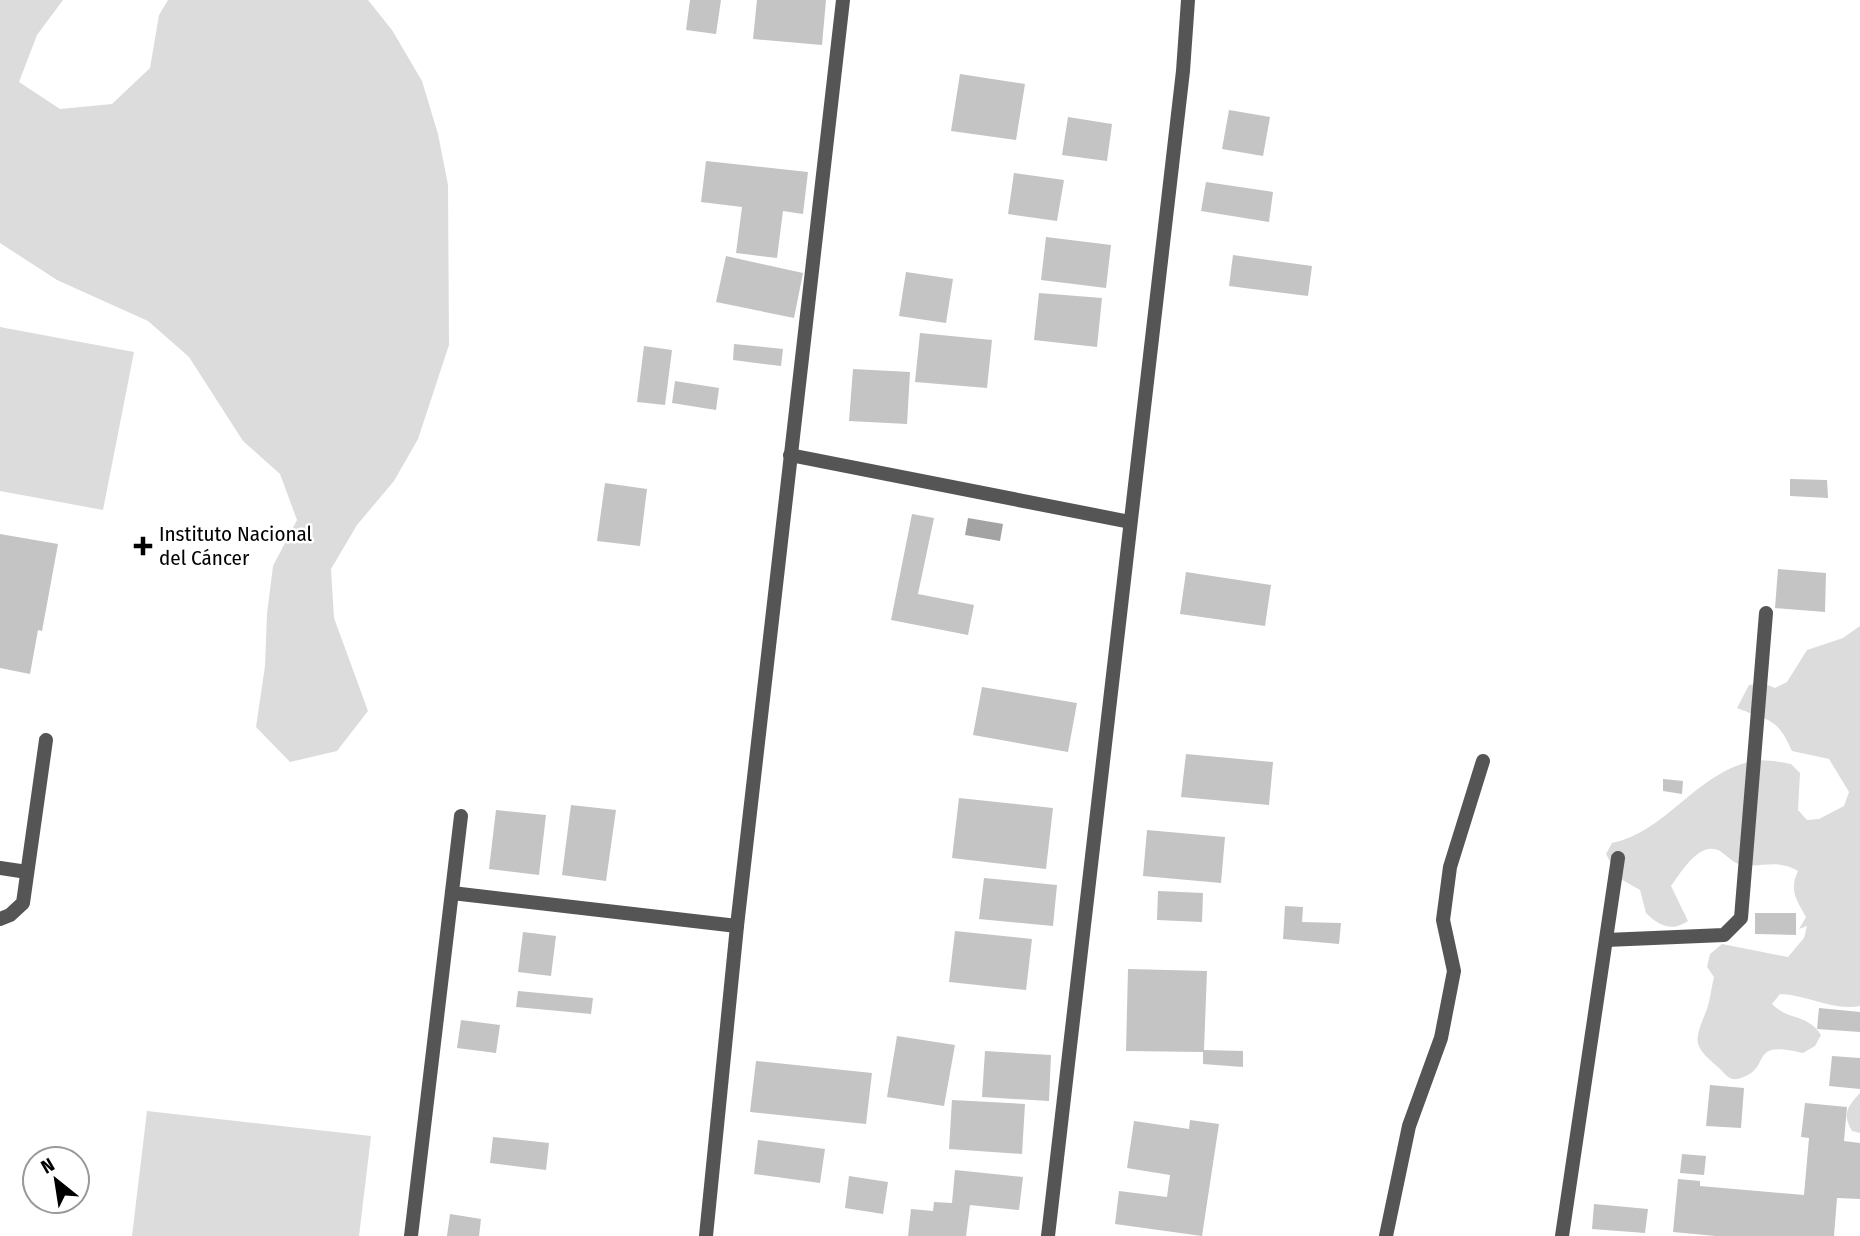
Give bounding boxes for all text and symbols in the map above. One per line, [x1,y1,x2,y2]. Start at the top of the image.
place label: Instituto Nacional del Cáncer [159,521,313,571]
marker: Instituto Nacional del Cáncer [133,536,153,556]
north arrow [21,1145,91,1215]
text: N [37,1153,58,1179]

